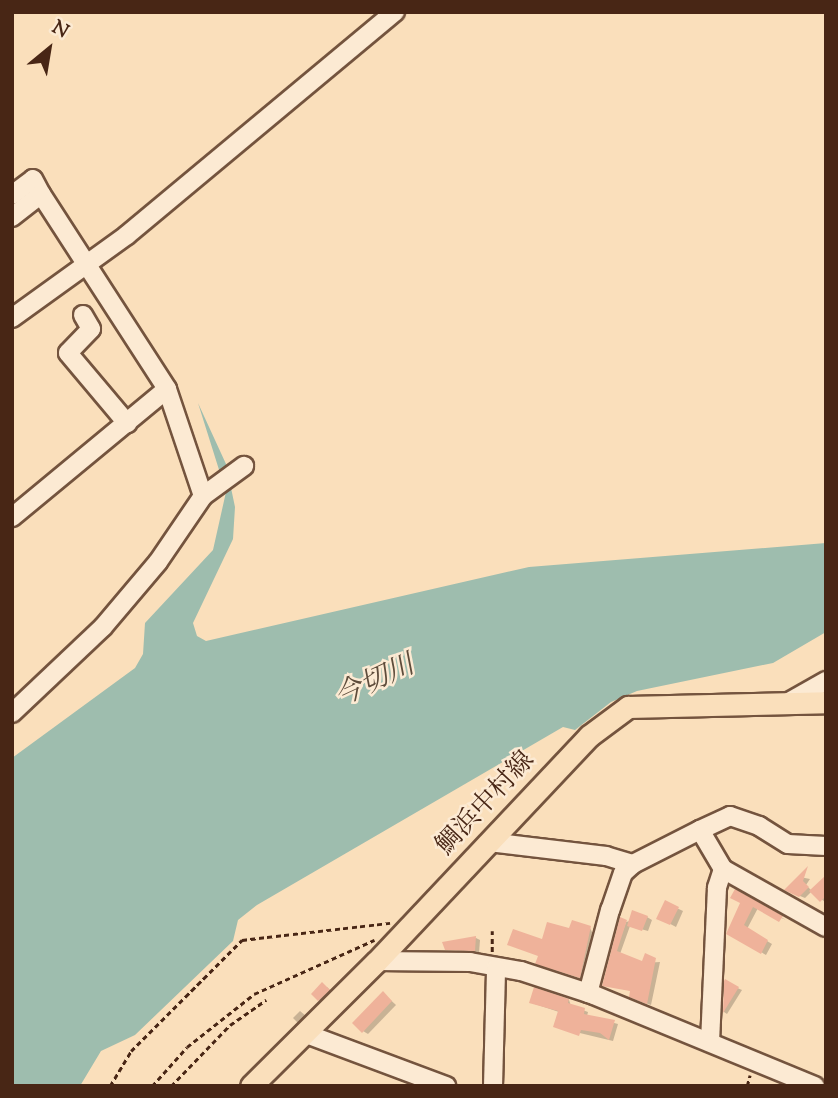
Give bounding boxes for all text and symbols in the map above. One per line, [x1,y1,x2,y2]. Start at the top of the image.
north arrow [14,14,84,84]
text: N [46,15,73,46]
water label: 今切川 [330,649,420,715]
street label: 鯛浜中村線 [430,746,542,862]

